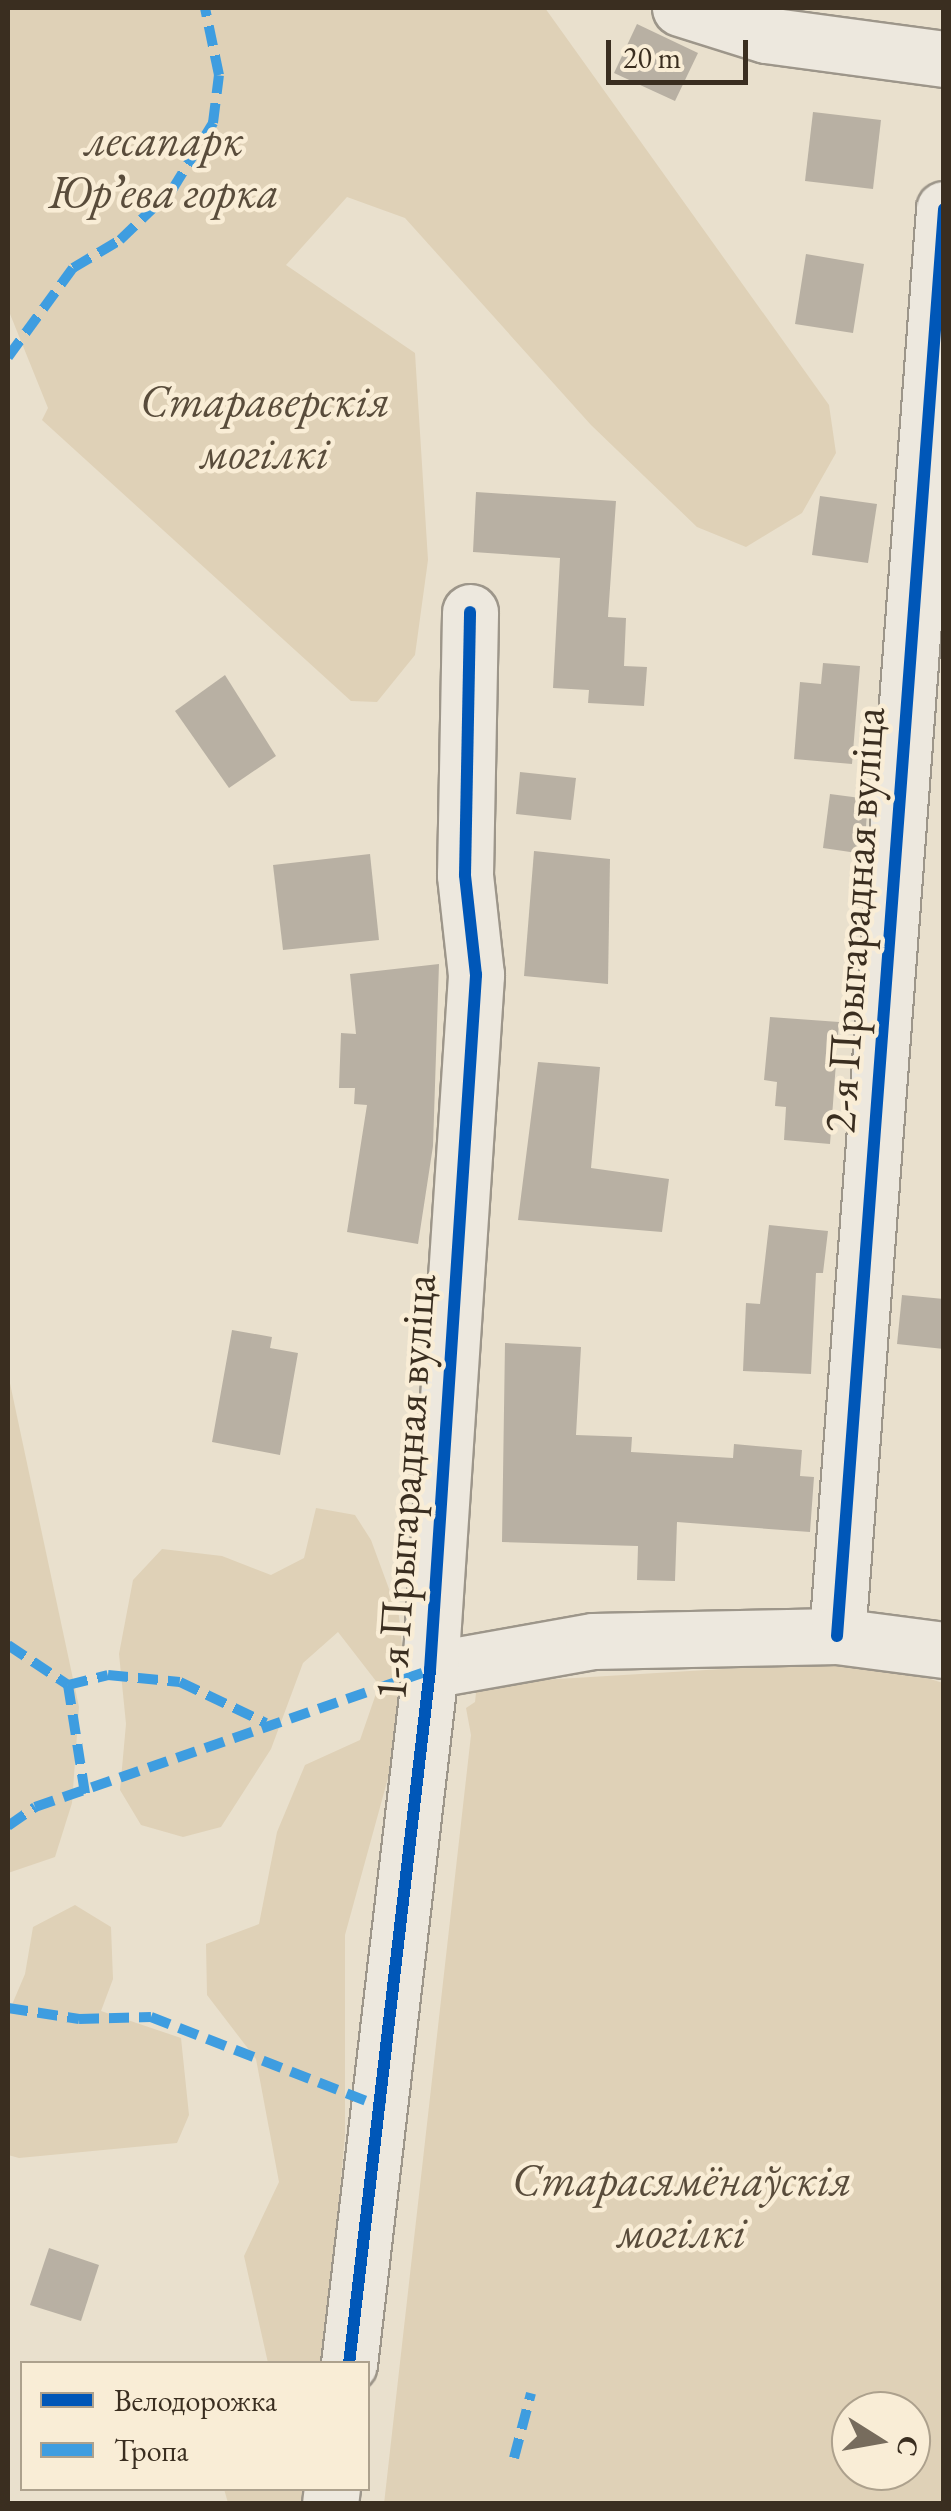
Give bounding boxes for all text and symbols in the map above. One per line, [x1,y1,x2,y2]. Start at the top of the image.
scale bar [611,20,754,82]
text: 20 m [623,38,681,77]
park label: лесапарк Юрʼева горка [49,113,279,219]
park label: Стараверскія могілкі [140,374,390,480]
street label: 2-я Прыгарадная вуліца [812,705,896,1135]
street label: 1-я Прыгарадная вуліца [363,1272,447,1702]
park label: Старасямёнаўскія могілкі [512,2153,852,2259]
legend [20,2361,370,2491]
text: Велодорожка [114,2381,277,2420]
north arrow [831,2391,931,2491]
text: Тропа [114,2431,189,2470]
text: С [889,2433,928,2460]

